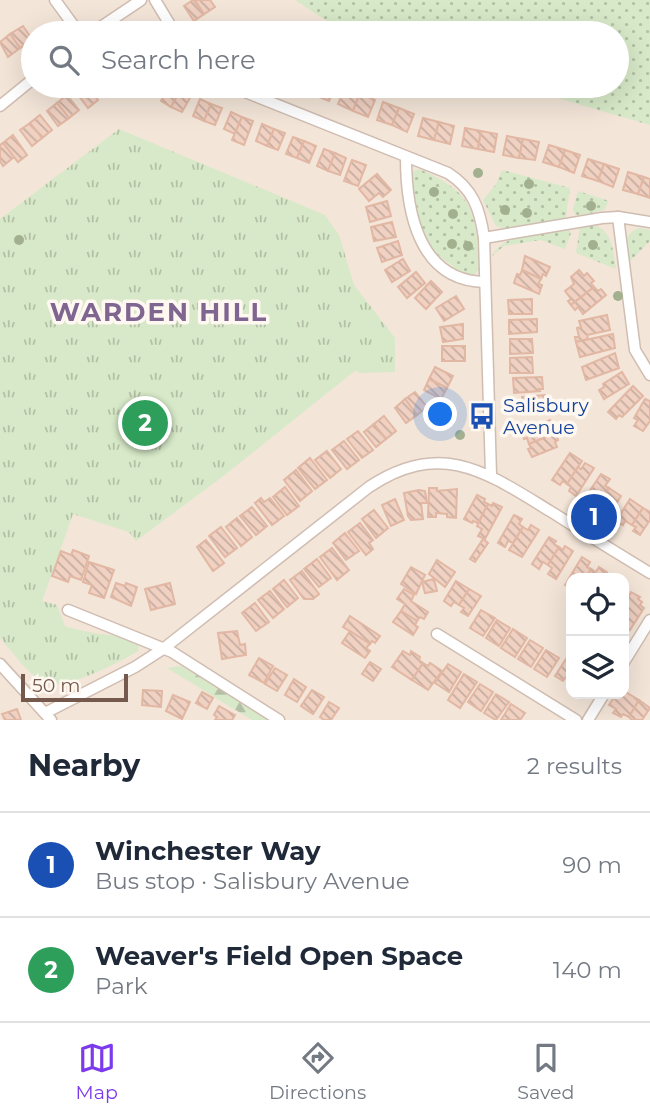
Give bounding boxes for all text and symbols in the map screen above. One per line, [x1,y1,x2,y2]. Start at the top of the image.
search box [21,21,629,98]
icon: search [45,41,83,79]
text: Search here [101,44,256,76]
district label: WARDEN HILL [50,296,268,328]
place label: Salisbury Avenue [503,394,590,439]
pin: 2 [122,397,168,449]
your location [423,397,457,431]
bus stop icon: Salisbury Avenue [467,401,497,431]
pin: 1 [571,491,617,543]
map controls [566,573,629,699]
button: locate [566,573,629,636]
button: layers [566,636,629,699]
scale bar [21,671,128,703]
text: 50 m [32,674,80,697]
text: Nearby [28,747,140,784]
text: 2 results [527,752,622,780]
text: Winchester Way [95,835,321,867]
text: 1 [46,851,56,879]
text: 90 m [562,851,622,879]
text: Bus stop · Salisbury Avenue [95,867,410,895]
text: Weaver's Field Open Space [95,940,463,972]
text: 2 [44,956,58,984]
text: 140 m [553,956,622,984]
text: Park [95,972,148,1000]
tab: Map [76,1039,118,1104]
tab: Directions [269,1039,366,1104]
tab: Saved [517,1039,574,1104]

